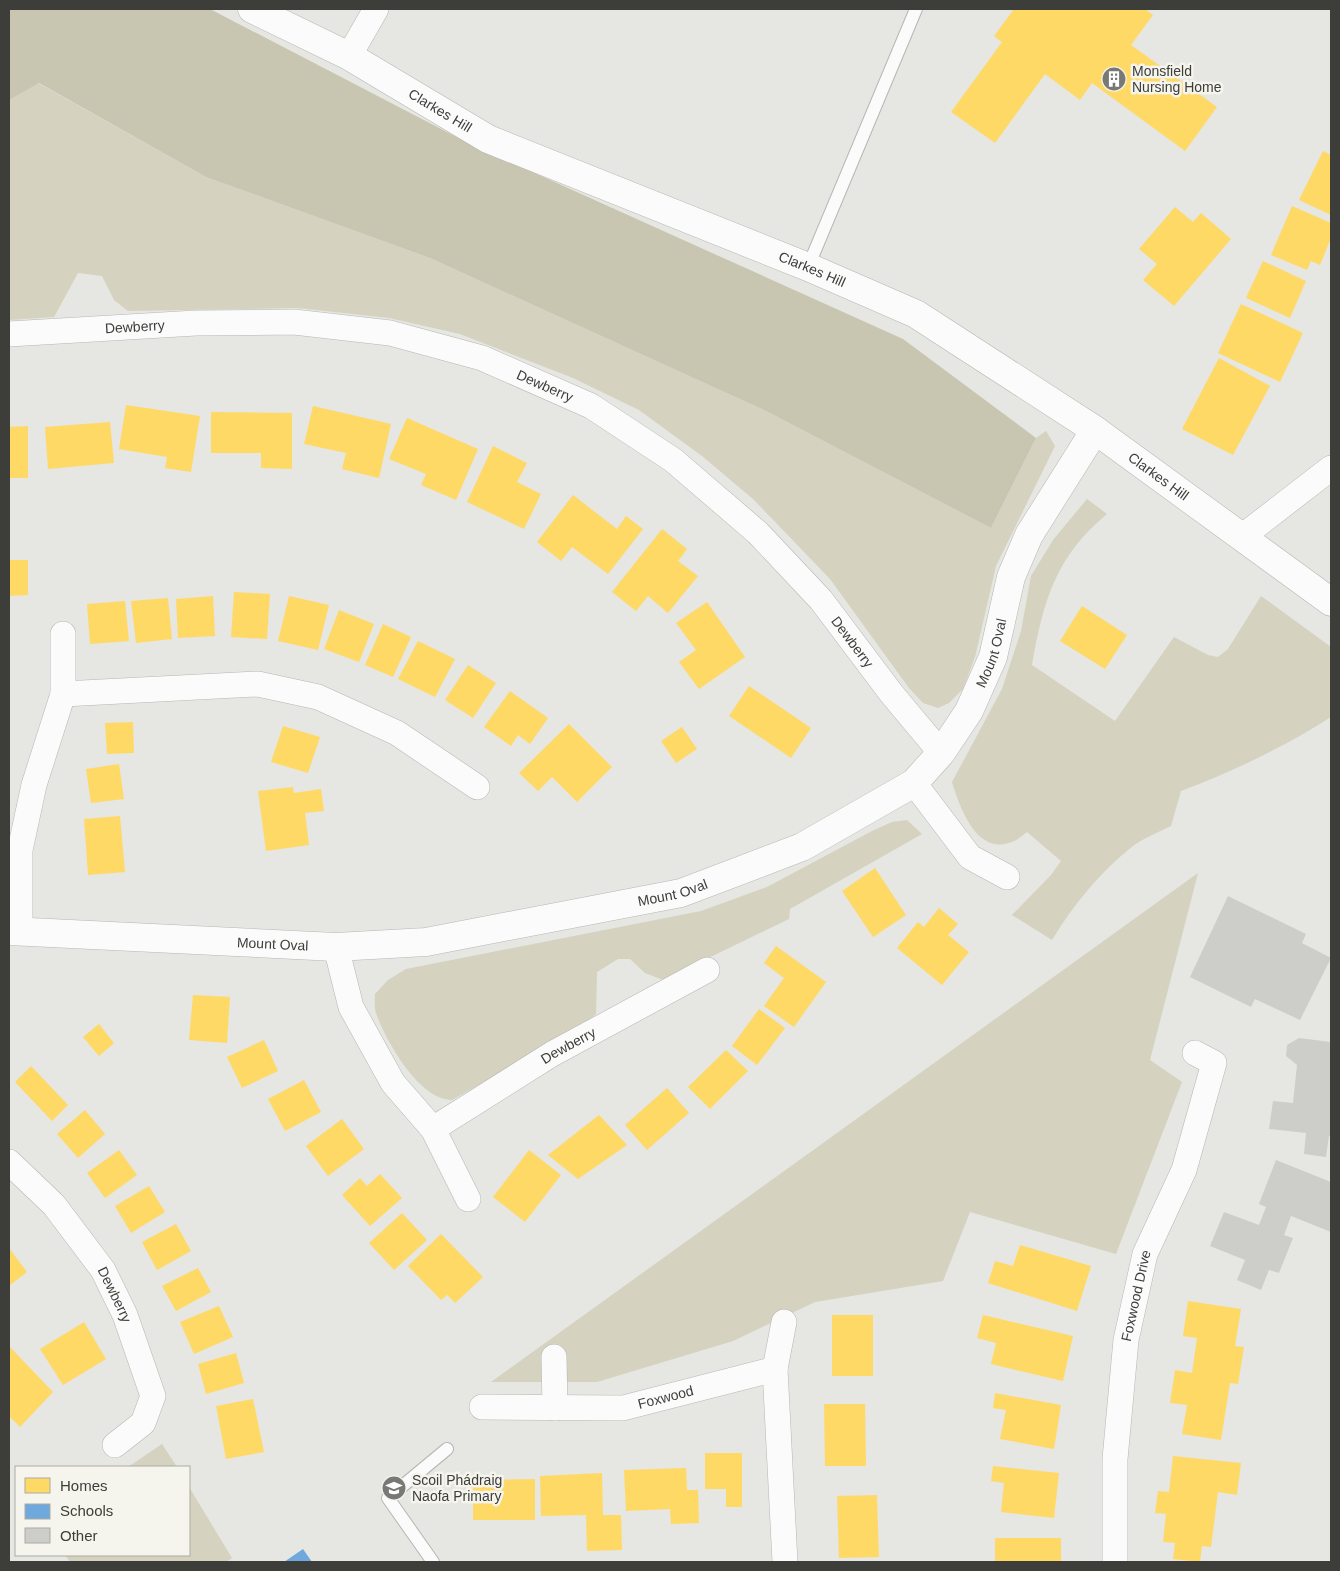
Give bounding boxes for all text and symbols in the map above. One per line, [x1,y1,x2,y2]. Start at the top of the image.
place label: Monsfield Nursing Home [1132,63,1222,95]
building icon: Monsfield Nursing Home [1101,66,1127,92]
street label: Clarkes Hill [406,85,475,135]
street label: Clarkes Hill [776,248,848,290]
street label: Dewberry [104,317,165,336]
street label: Dewberry [514,366,576,405]
street label: Clarkes Hill [1125,449,1192,504]
street label: Dewberry [828,613,877,671]
street label: Mount Oval [973,617,1009,690]
street label: Mount Oval [636,876,710,909]
street label: Mount Oval [237,934,309,954]
street label: Dewberry [538,1024,598,1067]
street label: Foxwood Drive [1118,1247,1154,1343]
street label: Dewberry [95,1264,135,1324]
street label: Foxwood [636,1382,695,1412]
legend [15,1466,190,1556]
place label: Scoil Phádraig Naofa Primary [412,1472,502,1504]
school or university icon: Scoil Phádraig Naofa Primary [381,1475,407,1501]
text: Homes [60,1477,108,1494]
text: Schools [60,1502,113,1519]
text: Other [60,1527,98,1544]

